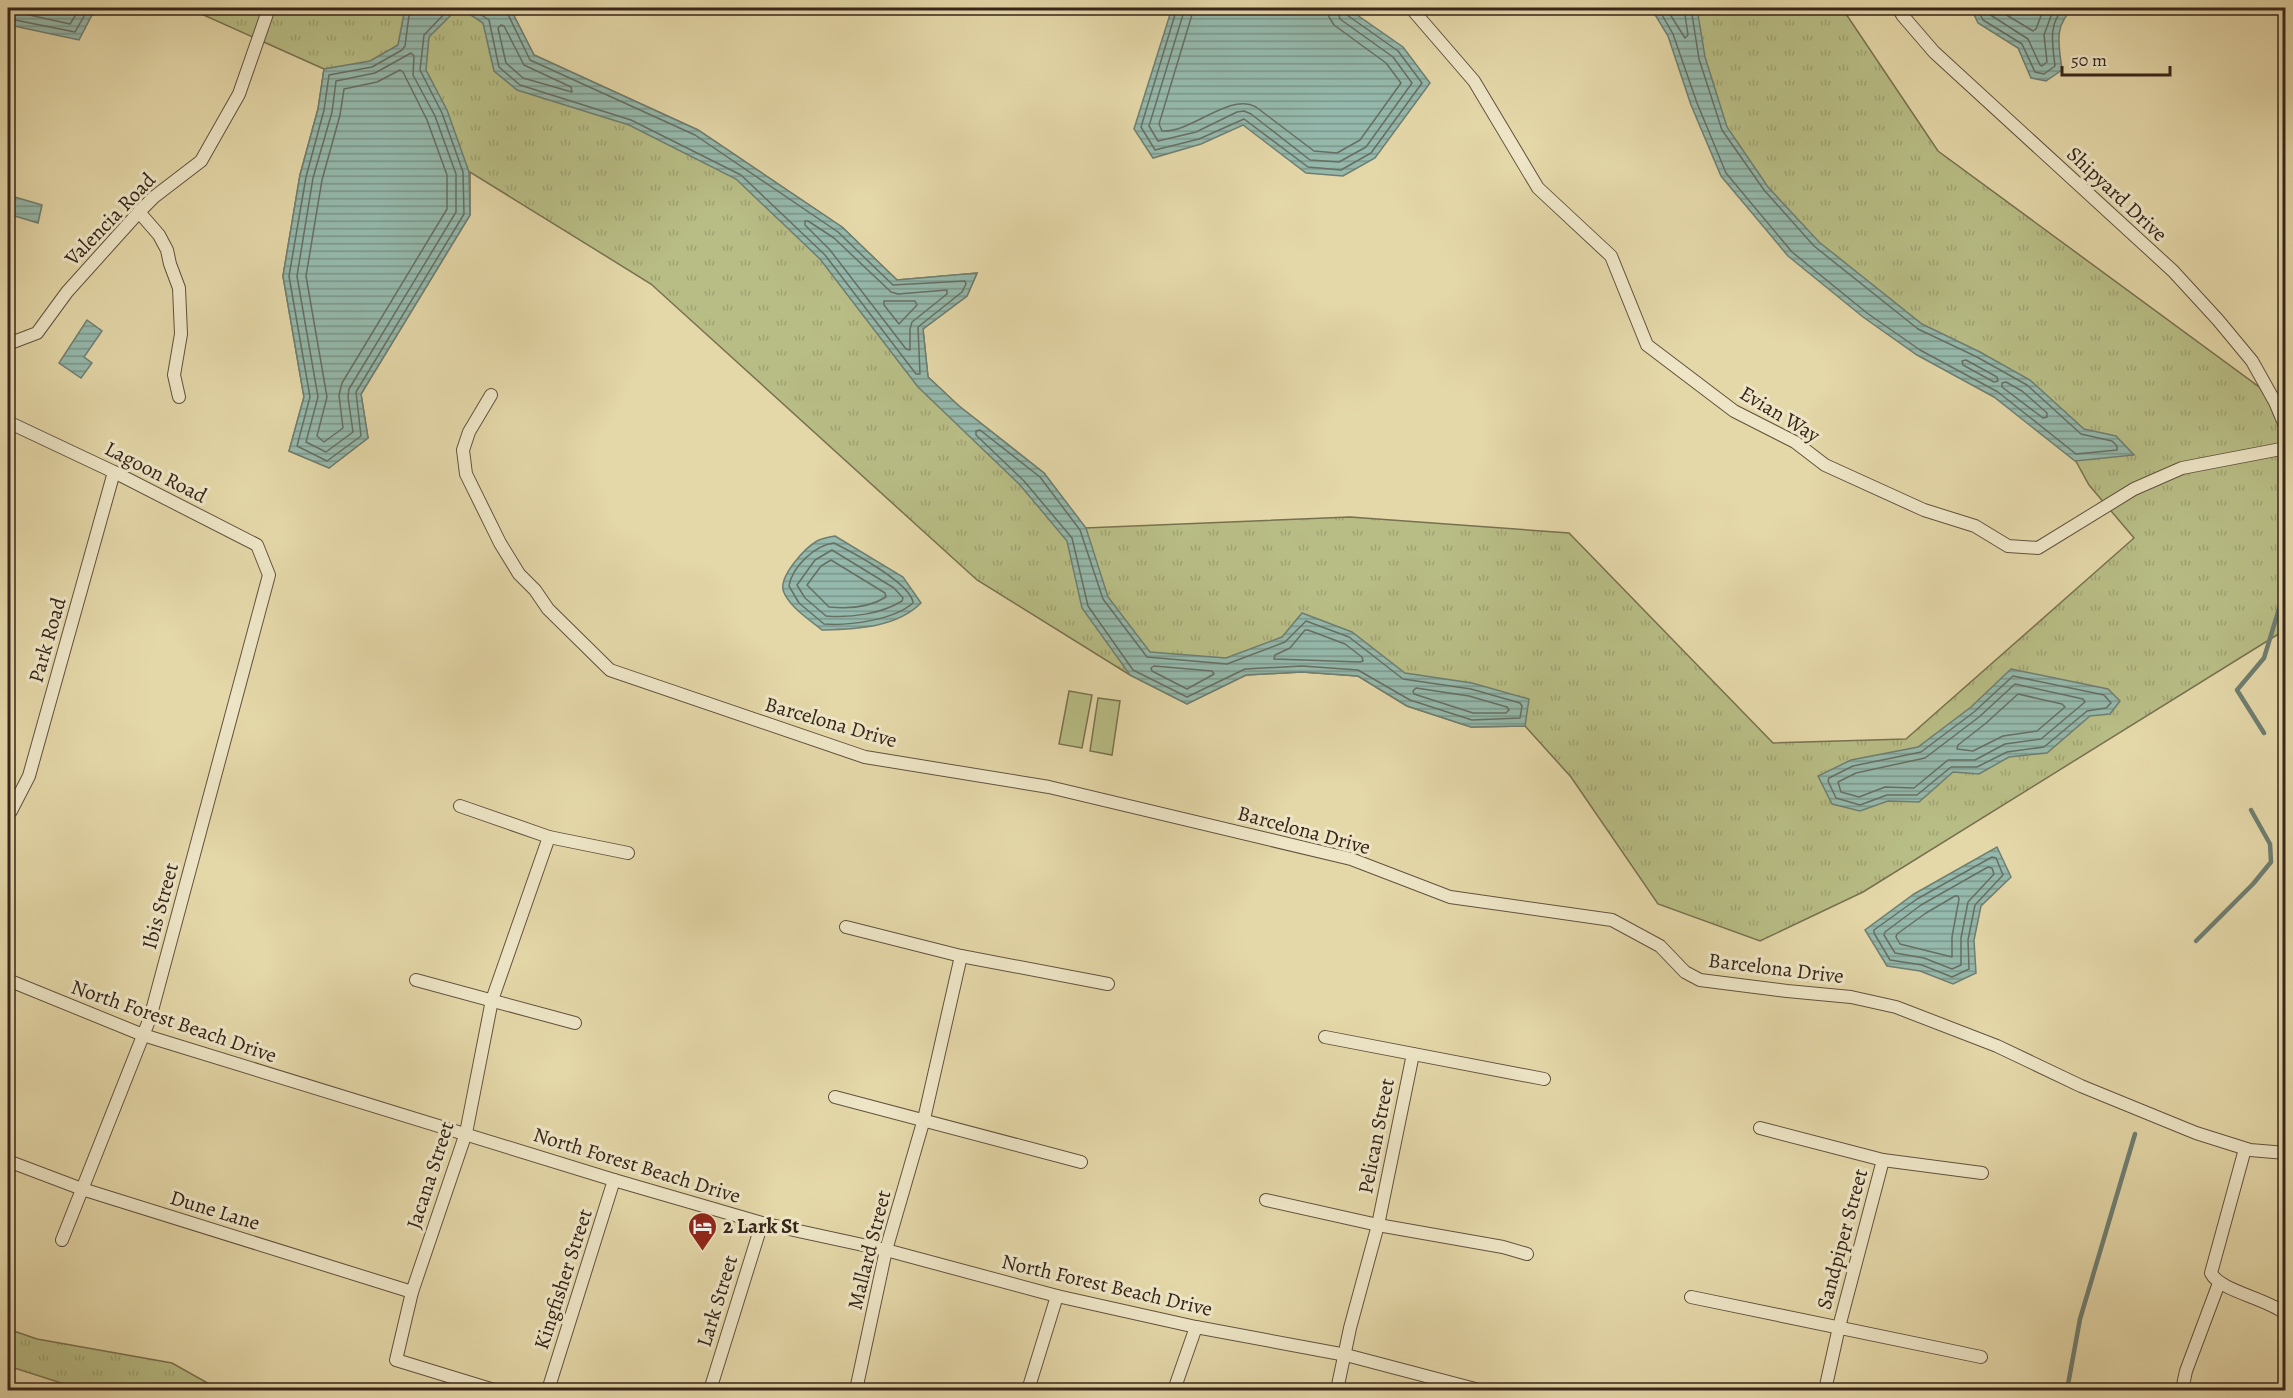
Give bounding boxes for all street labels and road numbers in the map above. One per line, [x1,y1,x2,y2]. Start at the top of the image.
street label: Shipyard Drive [2061,140,2173,248]
street label: Valencia Road [58,166,162,272]
street label: Evian Way [1735,379,1826,449]
street label: Lagoon Road [100,434,213,510]
street label: Park Road [22,593,73,686]
street label: Barcelona Drive [762,690,900,754]
street label: Barcelona Drive [1235,799,1373,861]
street label: Ibis Street [135,860,185,952]
street label: Barcelona Drive [1707,946,1845,990]
street label: North Forest Beach Drive [68,973,280,1069]
street label: Pelican Street [1351,1076,1401,1196]
street label: Jacana Street [399,1118,461,1232]
street label: North Forest Beach Drive [530,1120,744,1210]
street label: Sandpiper Street [1810,1165,1874,1312]
street label: Dune Lane [167,1183,263,1237]
street label: Mallard Street [841,1187,897,1313]
street label: Kingfisher Street [527,1205,599,1353]
street label: North Forest Beach Drive [999,1247,1215,1323]
street label: Lark Street [690,1252,744,1350]

